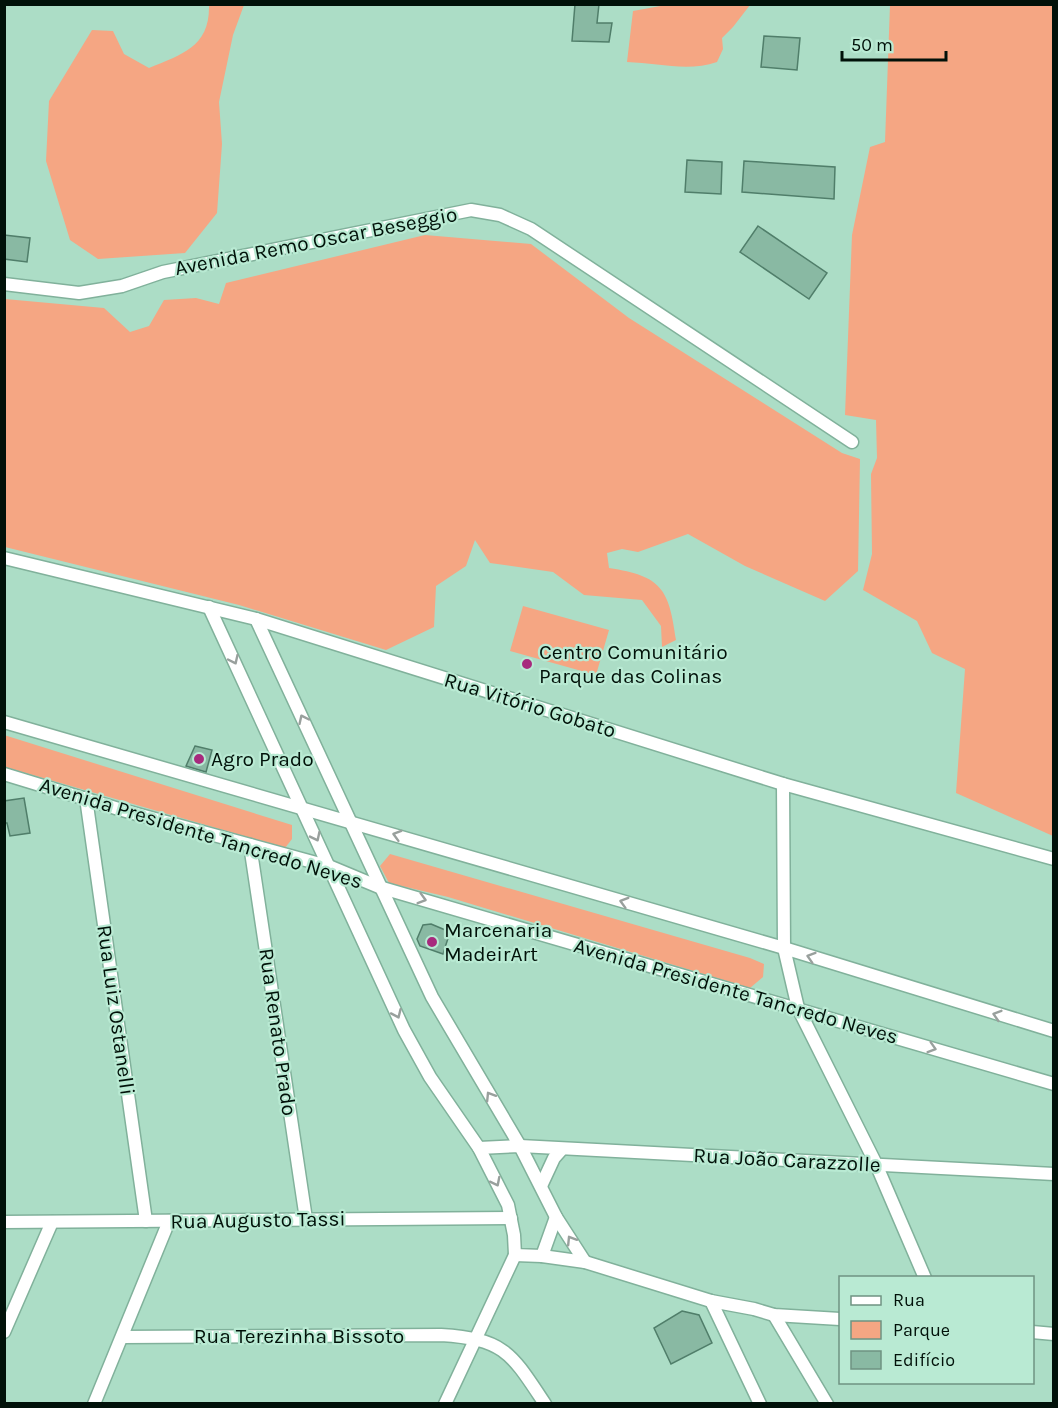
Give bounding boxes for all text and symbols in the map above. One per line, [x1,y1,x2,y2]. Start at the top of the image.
scale bar [842,24,946,62]
text: 50 m [851,34,893,56]
street label: Avenida Remo Oscar Beseggio [173,202,459,280]
place label: Centro Comunitário Parque das Colinas [539,640,728,688]
one-way arrow [226,653,238,664]
marker: Centro Comunitário Parque das Colinas [520,657,534,671]
street label: Rua Vitório Gobato [441,667,619,743]
one-way arrow [299,714,311,725]
place label: Agro Prado [211,747,314,771]
marker: Agro Prado [192,752,206,766]
street label: Avenida Presidente Tancredo Neves [37,772,365,894]
one-way arrow [309,830,321,841]
one-way arrow [392,830,403,842]
one-way arrow [416,892,427,904]
one-way arrow [619,897,630,909]
place label: Marcenaria MadeirArt [444,918,552,966]
street label: Rua Luiz Ostanelli [92,923,140,1097]
street label: Avenida Presidente Tancredo Neves [571,933,901,1049]
marker: Marcenaria MadeirArt [425,935,439,949]
street label: Rua Renato Prado [254,947,302,1117]
one-way arrow [806,952,817,964]
one-way arrow [389,1008,401,1019]
one-way arrow [992,1009,1003,1022]
one-way arrow [926,1041,937,1053]
one-way arrow [485,1092,497,1102]
street label: Rua João Carazzolle [693,1143,881,1177]
one-way arrow [489,1175,500,1186]
street label: Rua Augusto Tassi [170,1206,346,1234]
one-way arrow [566,1236,578,1246]
legend [839,1276,1034,1384]
text: Rua [893,1289,925,1311]
text: Parque [893,1319,950,1341]
street label: Rua Terezinha Bissoto [194,1324,404,1348]
text: Edifício [893,1349,955,1371]

